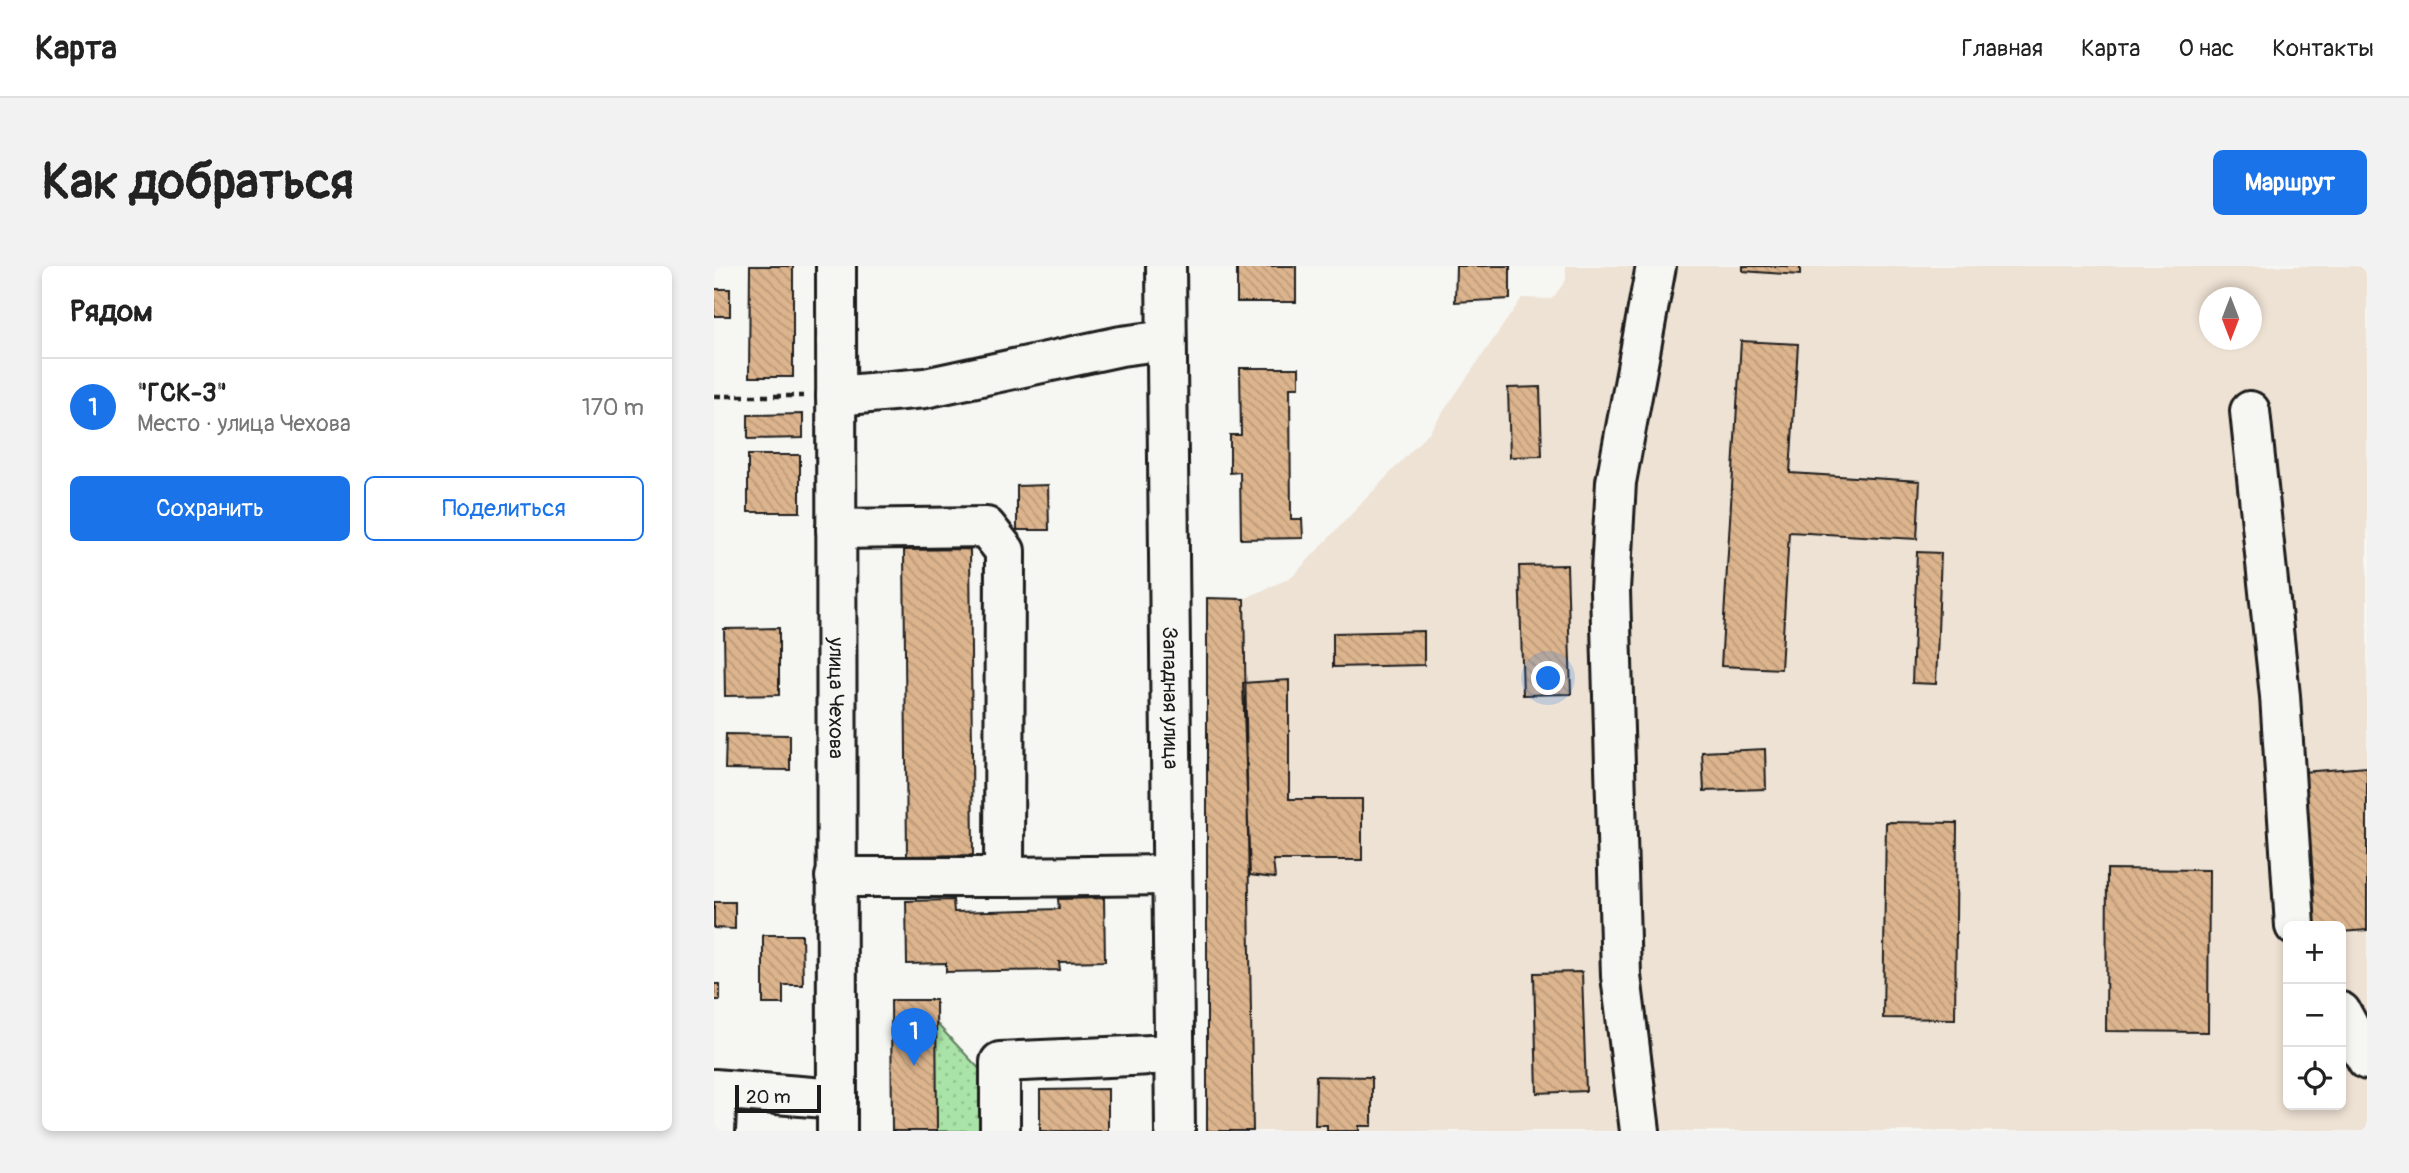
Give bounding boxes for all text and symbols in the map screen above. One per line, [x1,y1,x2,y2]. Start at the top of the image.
text: Карта [35,28,117,69]
text: Главная [1962,34,2043,63]
text: Карта [2081,34,2141,63]
text: О нас [2179,34,2234,63]
text: Контакты [2272,34,2374,63]
button: Маршрут [2213,150,2367,215]
text: Как добраться [42,152,354,213]
north arrow [2199,287,2262,350]
text: Рядом [70,293,153,330]
text: "ГСК-3" [137,377,227,409]
text: 1 [89,393,98,422]
text: 170 m [582,393,644,422]
text: Место · улица Чехова [137,409,351,438]
button: Сохранить [70,476,350,541]
button: Поделиться [364,476,644,541]
street label: Западная улица [1156,627,1185,769]
street label: улица Чехова [823,636,850,759]
your location [1531,661,1565,695]
map controls [2283,921,2346,1110]
button: + [2283,921,2346,984]
button: − [2283,984,2346,1047]
pin: 1 [891,1008,937,1066]
button: locate [2283,1047,2346,1110]
scale bar [735,1082,821,1114]
text: 20 m [746,1085,791,1109]

